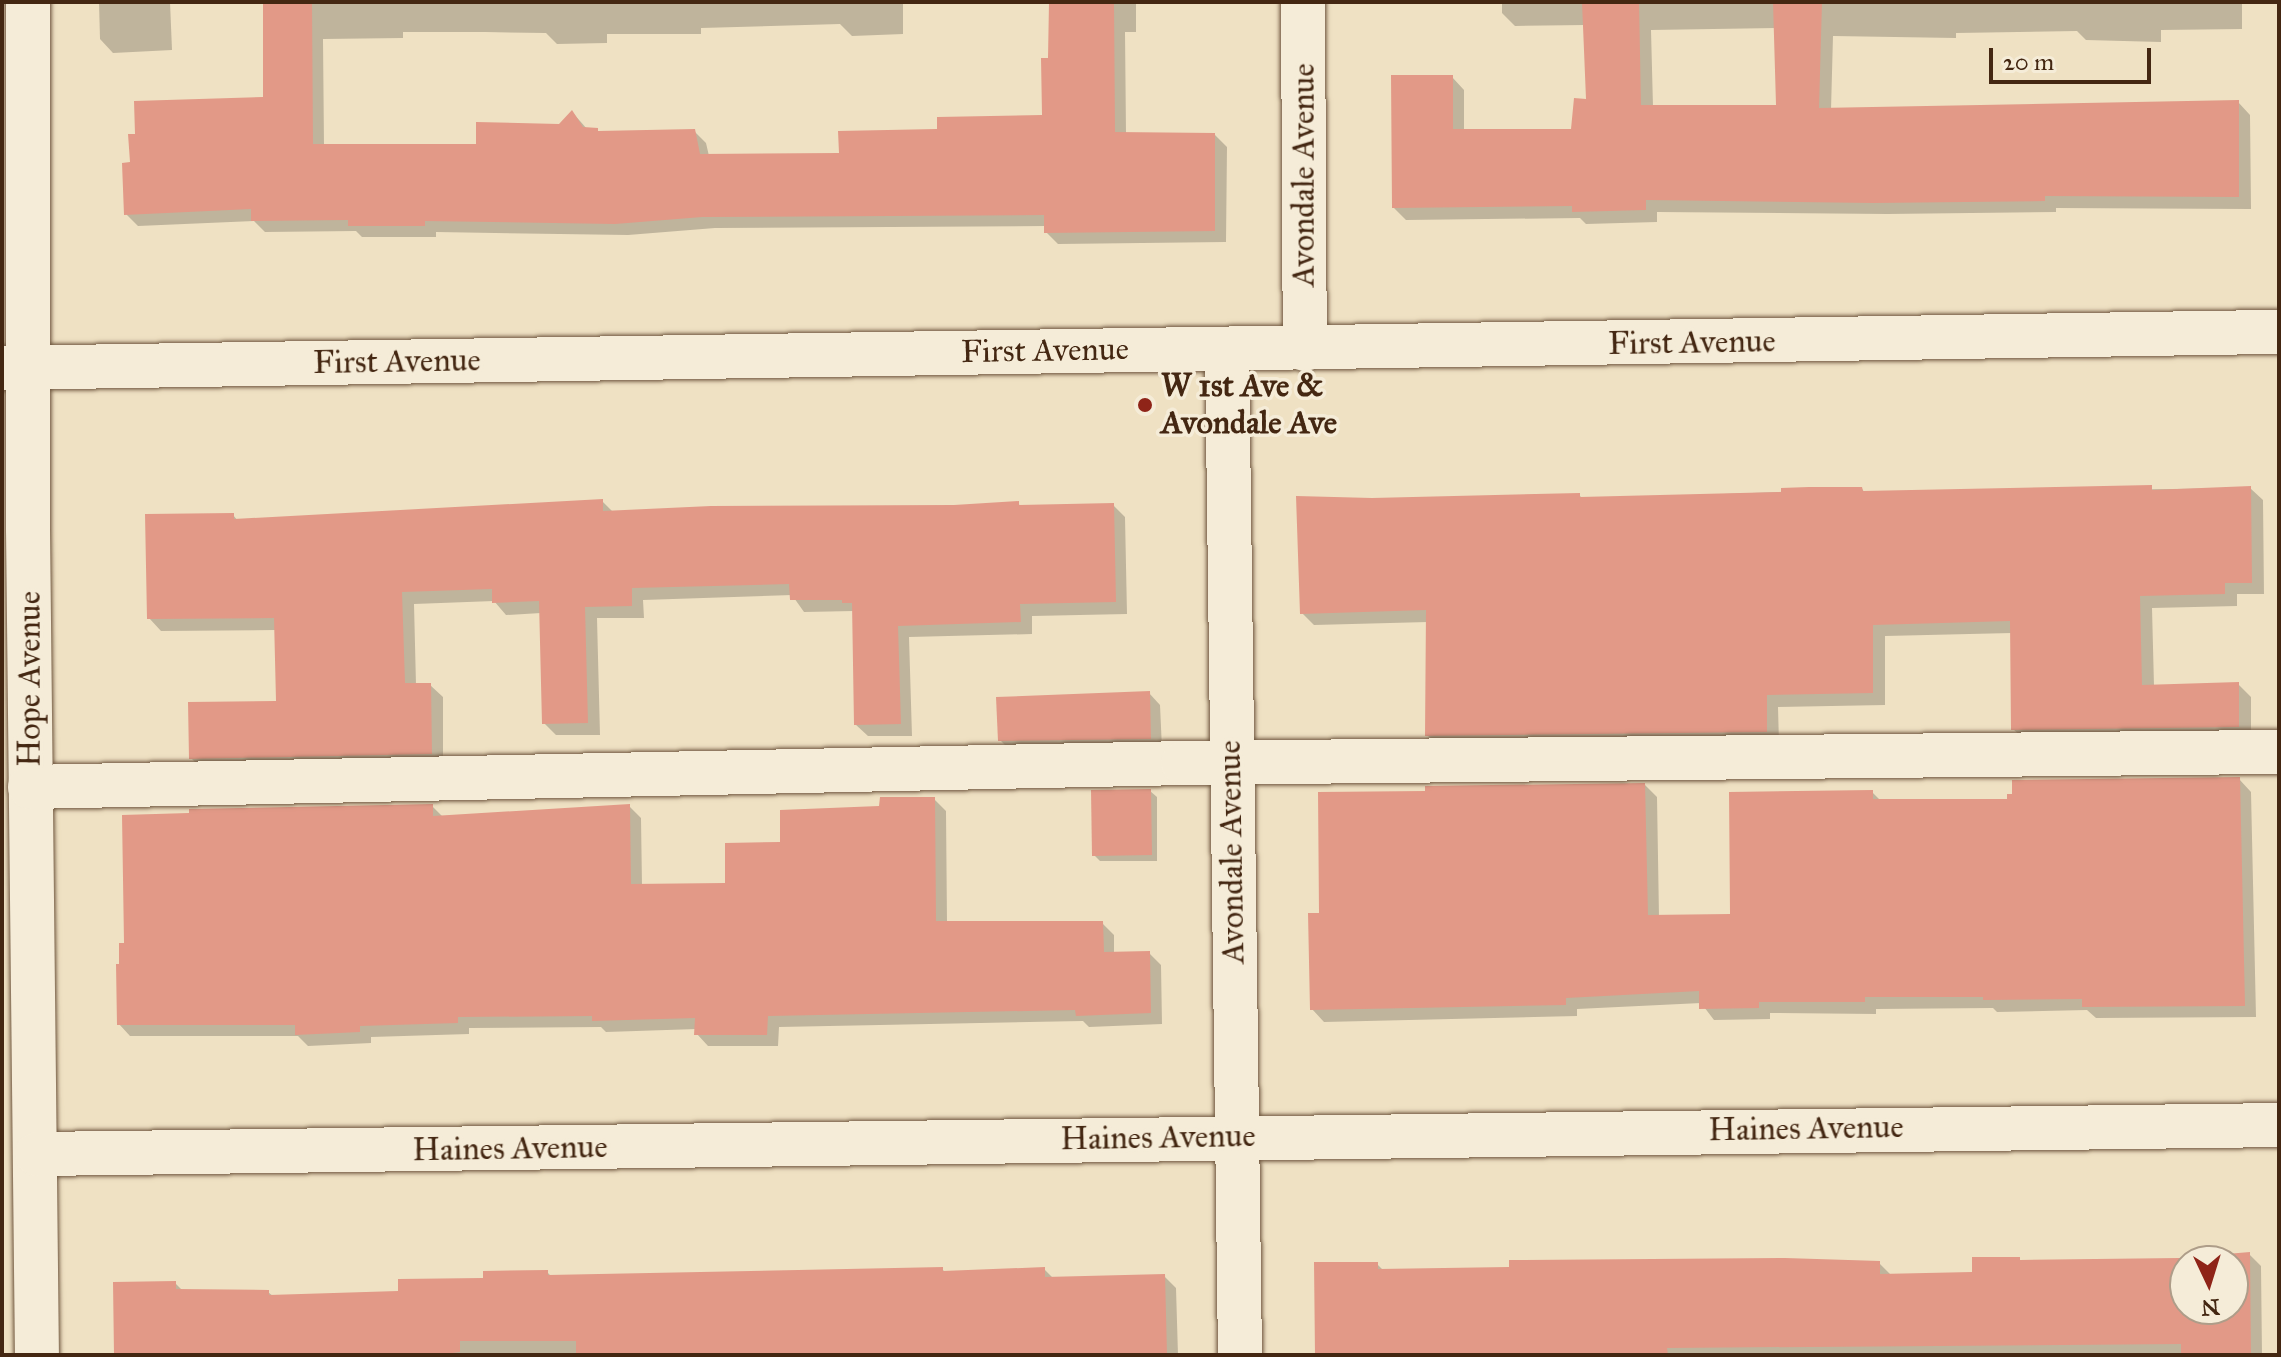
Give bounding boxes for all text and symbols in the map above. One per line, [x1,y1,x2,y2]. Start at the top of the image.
scale bar [1993,32,2155,82]
text: 20 m [2003,47,2054,77]
street label: Avondale Avenue [1285,63,1323,287]
street label: First Avenue [1608,322,1776,364]
street label: First Avenue [961,330,1129,372]
street label: First Avenue [313,341,481,383]
place label: W 1st Ave & Avondale Ave [1161,368,1337,443]
marker: W 1st Ave & Avondale Ave [1136,396,1154,414]
street label: Hope Avenue [11,591,49,767]
street label: Avondale Avenue [1211,740,1253,964]
street label: Haines Avenue [1708,1108,1904,1150]
street label: Haines Avenue [1060,1117,1256,1159]
street label: Haines Avenue [412,1128,608,1170]
north arrow [2169,1245,2249,1325]
text: N [2200,1293,2221,1322]

